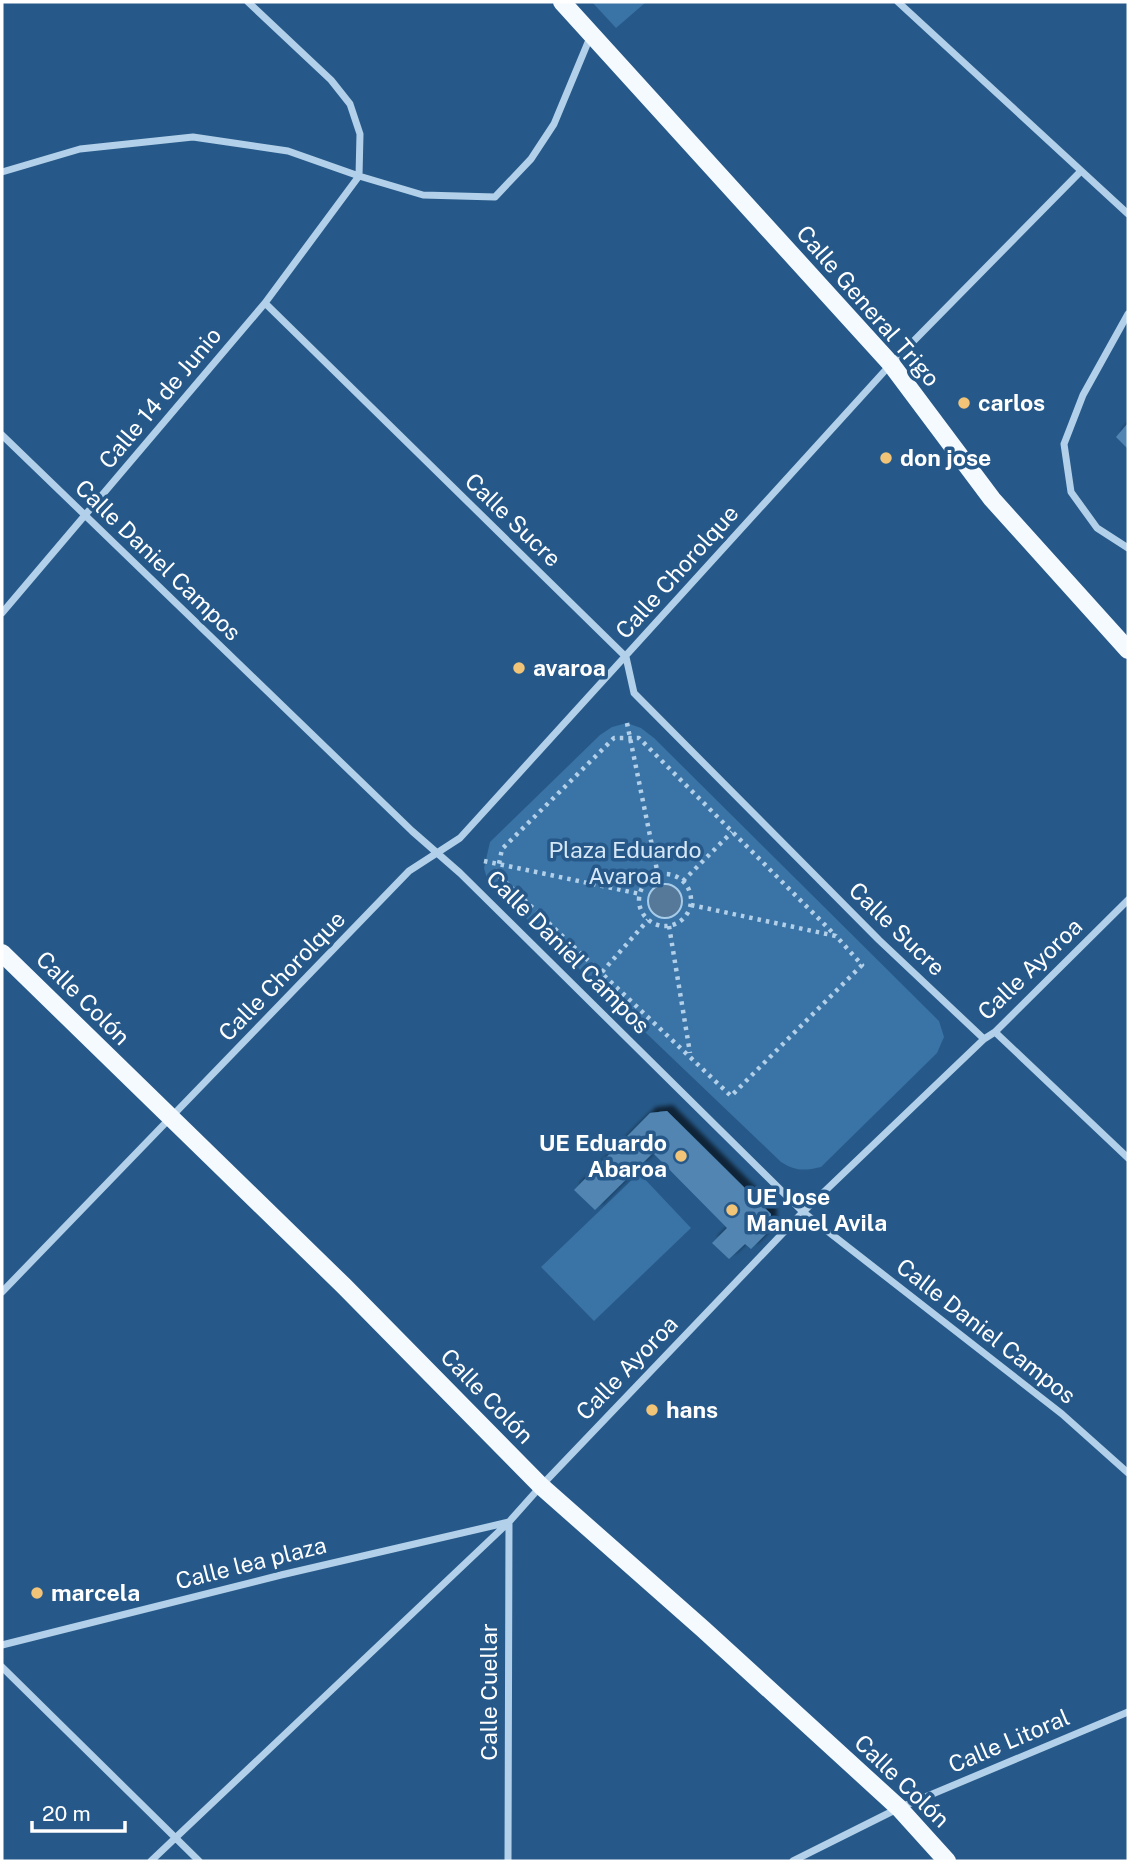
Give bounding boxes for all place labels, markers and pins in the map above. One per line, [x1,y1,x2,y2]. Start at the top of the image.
place label: carlos [978,389,1045,416]
marker: carlos [956,395,972,411]
place label: don jose [900,444,991,471]
marker: don jose [878,450,894,466]
place label: avaroa [533,654,606,681]
marker: avaroa [511,660,527,676]
place label: UE Eduardo Abaroa [539,1129,667,1182]
marker: UE Eduardo Abaroa [673,1148,689,1164]
place label: UE Jose Manuel Avila [746,1183,887,1236]
marker: UE Jose Manuel Avila [724,1202,740,1218]
place label: hans [666,1396,718,1423]
marker: hans [644,1402,660,1418]
place label: marcela [51,1579,140,1606]
marker: marcela [29,1585,45,1601]

